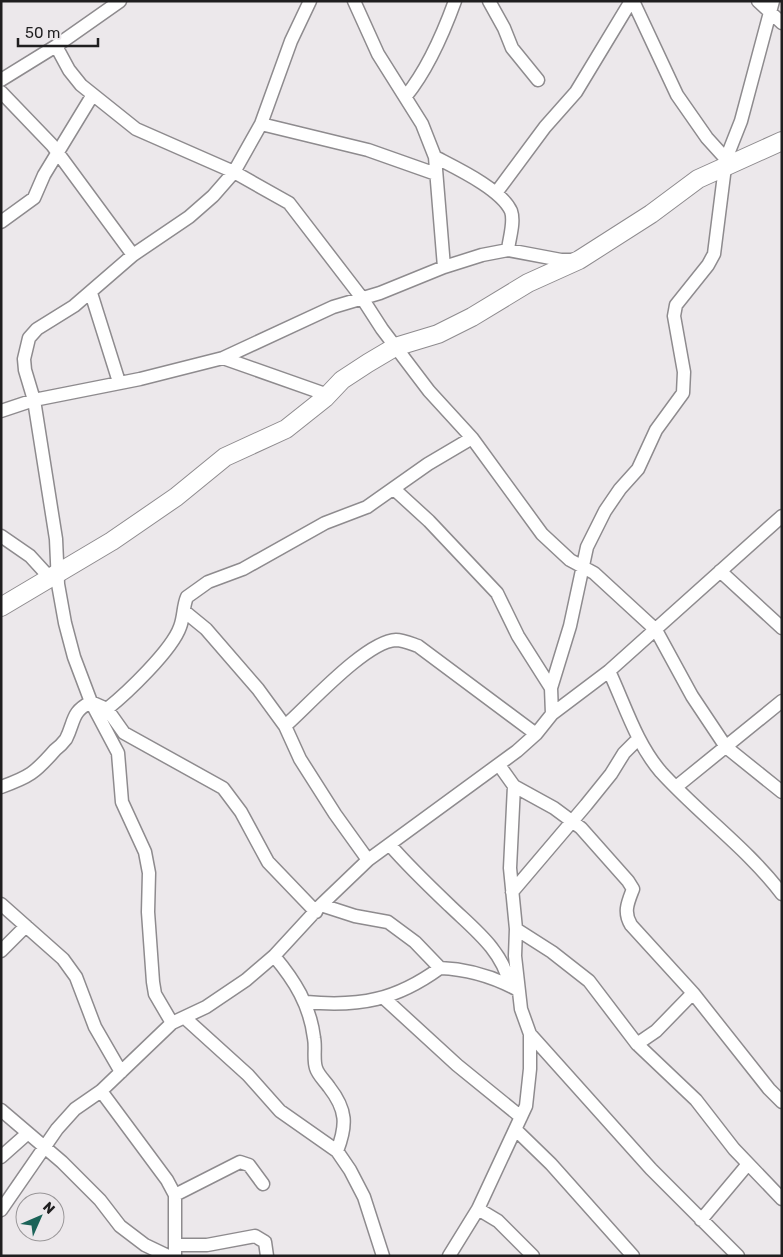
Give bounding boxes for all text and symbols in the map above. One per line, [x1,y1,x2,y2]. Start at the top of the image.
scale bar [18,15,98,47]
text: 50 m [25,24,60,42]
north arrow [15,1192,65,1242]
text: N [39,1199,58,1218]

